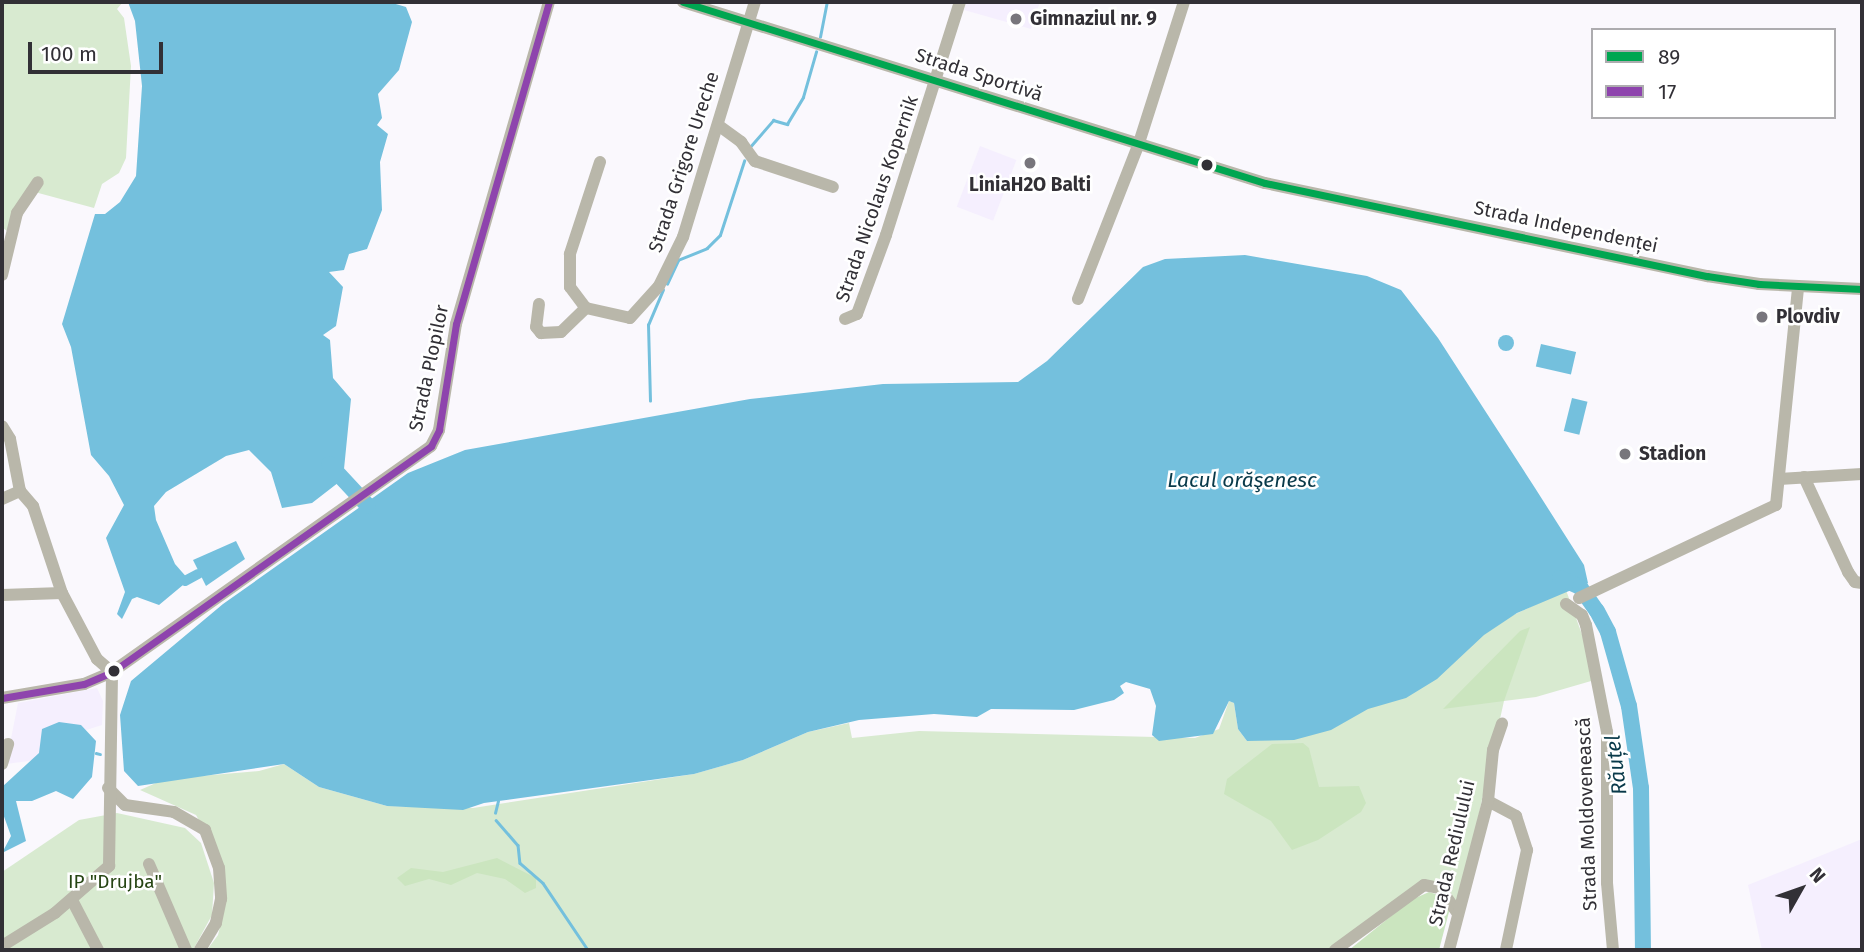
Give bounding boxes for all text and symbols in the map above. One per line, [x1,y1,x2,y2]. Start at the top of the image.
place label: Gimnaziul nr. 9 [1030,8,1157,30]
marker: Gimnaziul nr. 9 [1008,11,1024,27]
scale bar [32,28,166,72]
legend [1591,28,1836,119]
text: 100 m [41,41,97,67]
street label: Strada Sportivă [912,44,1046,106]
text: 89 [1658,44,1680,70]
street label: Strada Grigore Ureche [644,69,724,255]
text: 17 [1658,79,1676,105]
street label: Strada Nicolaus Kopernik [831,93,923,305]
marker: LiniaH2O Balti [1022,155,1038,171]
unlabelled marker [1200,158,1214,172]
place label: LiniaH2O Balti [969,174,1091,196]
street label: Strada Independenței [1472,196,1660,258]
street label: Strada Plopilor [404,303,454,433]
place label: Plovdiv [1776,306,1840,328]
marker: Plovdiv [1754,309,1770,325]
place label: Stadion [1639,443,1706,465]
marker: Stadion [1617,446,1633,462]
water label: Lacul orăşenesc [1167,467,1317,493]
unlabelled marker [107,664,121,678]
street label: Strada Moldovenească [1572,717,1602,911]
water label: Răuțel [1600,734,1632,796]
street label: Strada Rediulului [1424,778,1480,928]
north arrow [1766,854,1836,924]
text: N [1805,863,1830,887]
park label: IP "Drujba" [68,871,162,893]

